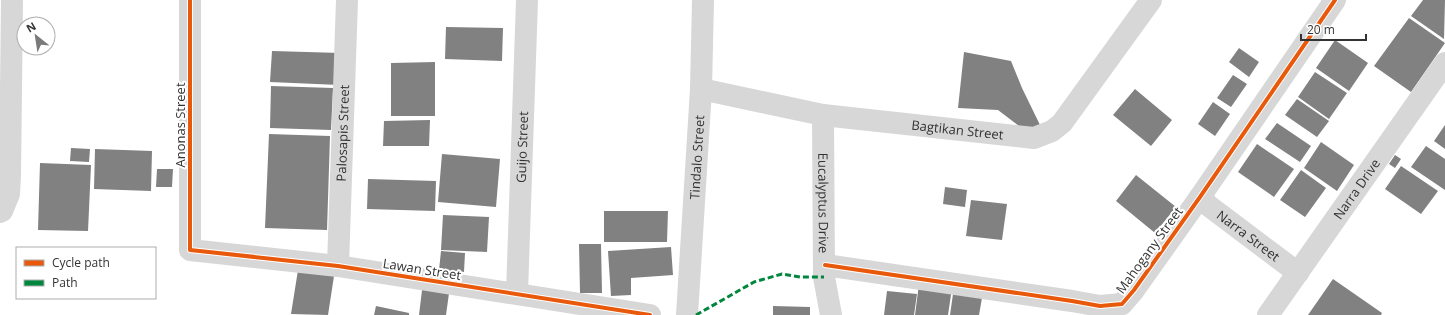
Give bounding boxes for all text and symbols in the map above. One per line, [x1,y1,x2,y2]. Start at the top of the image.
north arrow [16,16,56,56]
scale bar [1301,16,1366,42]
text: N [23,18,38,36]
text: 20 m [1307,21,1335,38]
street label: Anonas Street [171,82,189,168]
street label: Palosapis Street [332,84,353,182]
street label: Guijo Street [512,111,532,183]
street label: Tindalo Street [685,114,708,200]
street label: Bagtikan Street [911,116,1005,144]
street label: Eucalyptus Drive [814,153,833,253]
street label: Narra Drive [1329,155,1384,223]
street label: Mahogany Street [1111,203,1187,297]
street label: Narra Street [1213,206,1284,266]
legend [16,247,156,299]
text: Cycle path [52,254,110,271]
street label: Lawan Street [382,254,463,284]
text: Path [52,274,78,291]

